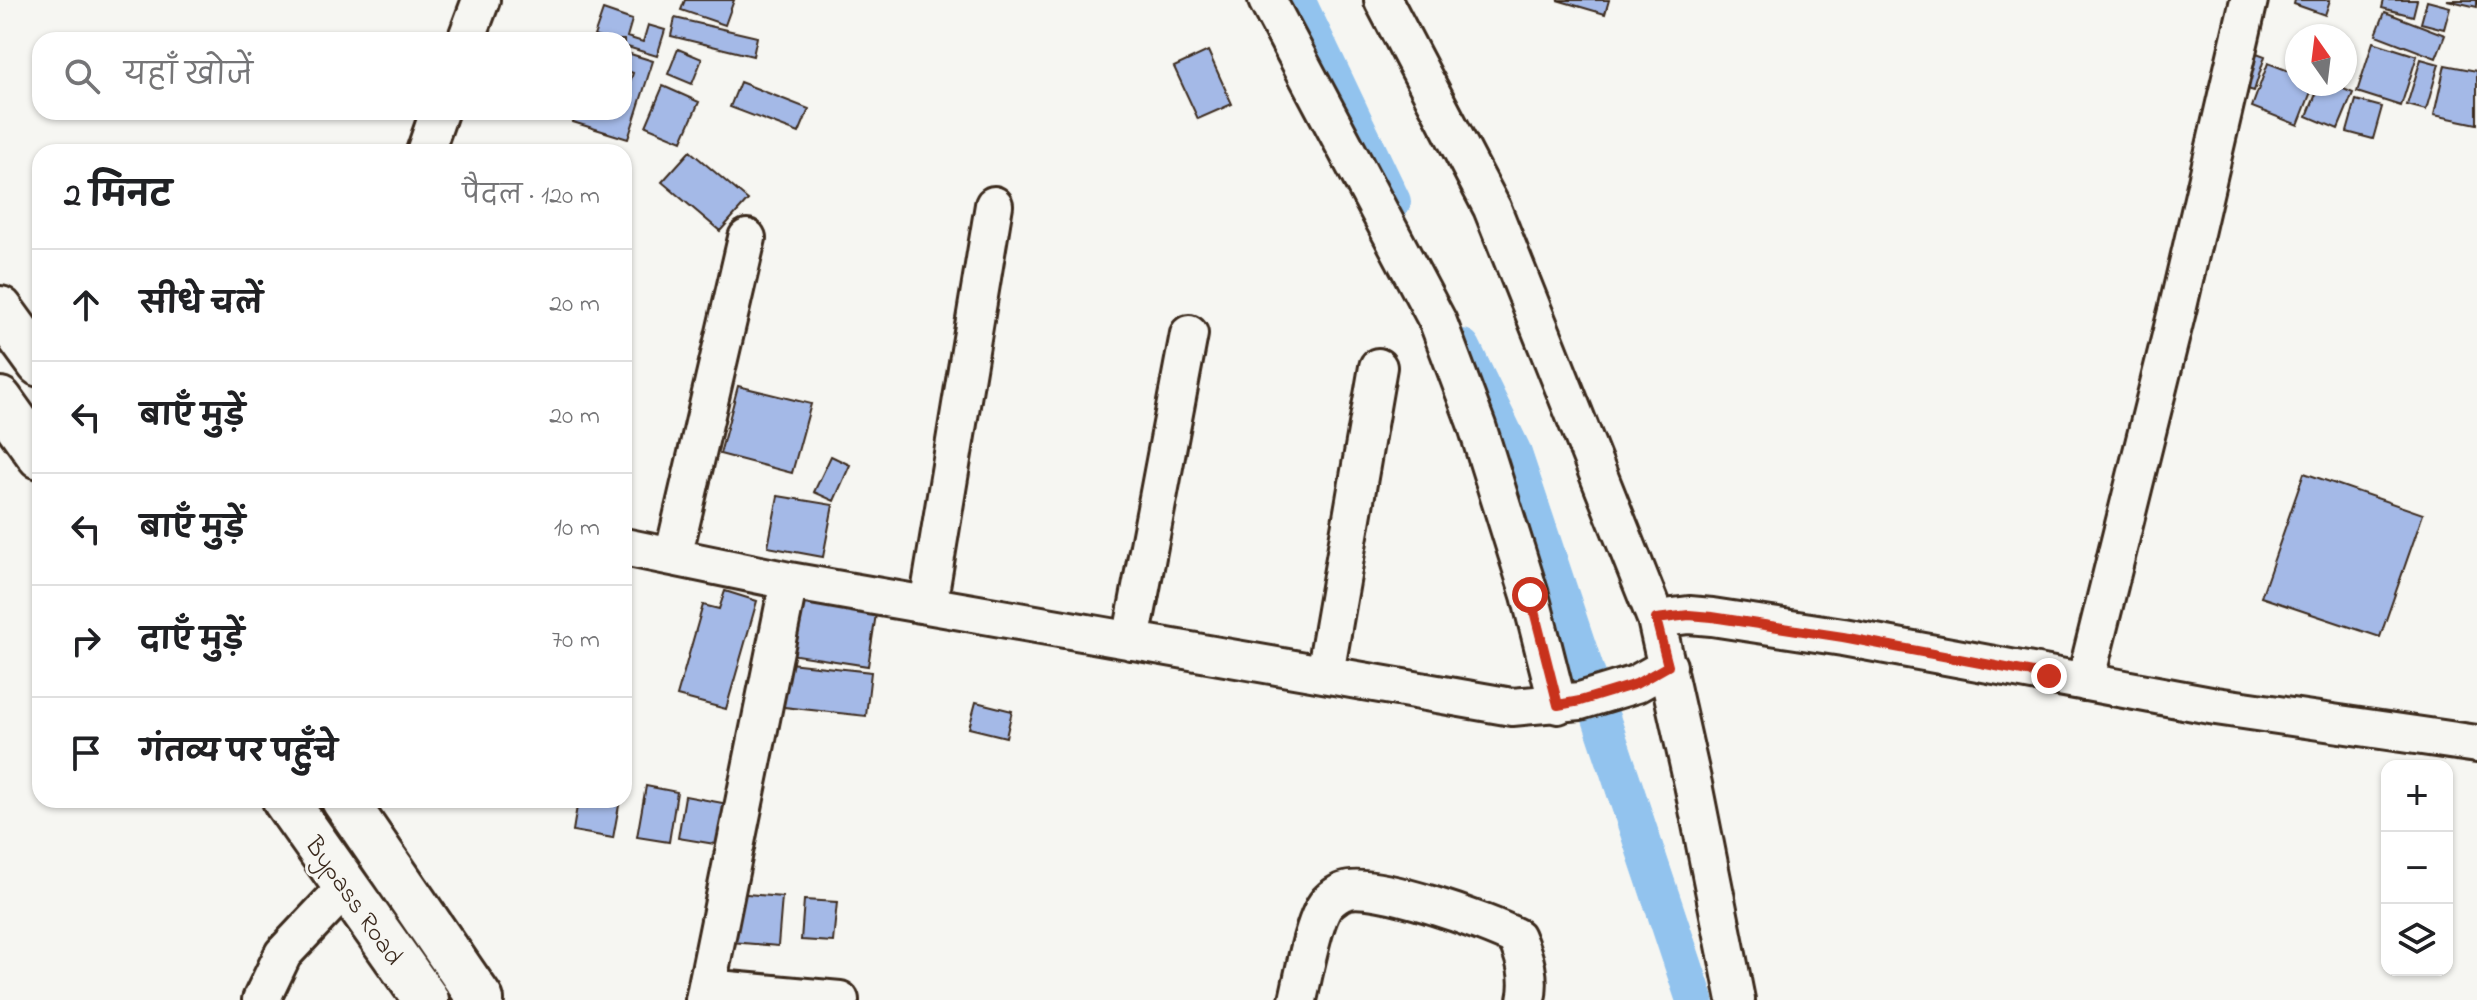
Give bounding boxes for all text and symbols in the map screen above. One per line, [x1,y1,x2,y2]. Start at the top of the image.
north arrow [2285,24,2357,96]
search box [32,32,632,120]
icon: search [60,54,104,98]
text: यहाँ खोजें [124,55,253,99]
text: 2 मिनट [64,172,172,222]
text: पैदल · 120 m [462,178,600,216]
icon: ahead [64,283,108,327]
text: सीधे चलें [140,284,263,328]
text: 20 m [549,286,600,324]
icon: left [64,395,108,439]
text: बाएँ मुड़ें [140,396,245,440]
text: 20 m [549,398,600,436]
icon: left [64,507,108,551]
text: बाएँ मुड़ें [140,508,245,552]
text: 10 m [554,510,600,548]
route start [1512,577,1548,613]
icon: right [64,619,108,663]
text: दाएँ मुड़ें [140,620,244,664]
text: 70 m [551,622,600,660]
route end [2031,658,2067,694]
icon: arrive [64,731,108,775]
text: गंतव्य पर पहुँचे [140,732,337,776]
map controls [2381,760,2453,976]
button: + [2381,760,2453,832]
street label: Bypass Road [293,829,411,974]
button: − [2381,832,2453,904]
button: layers [2381,904,2453,976]

